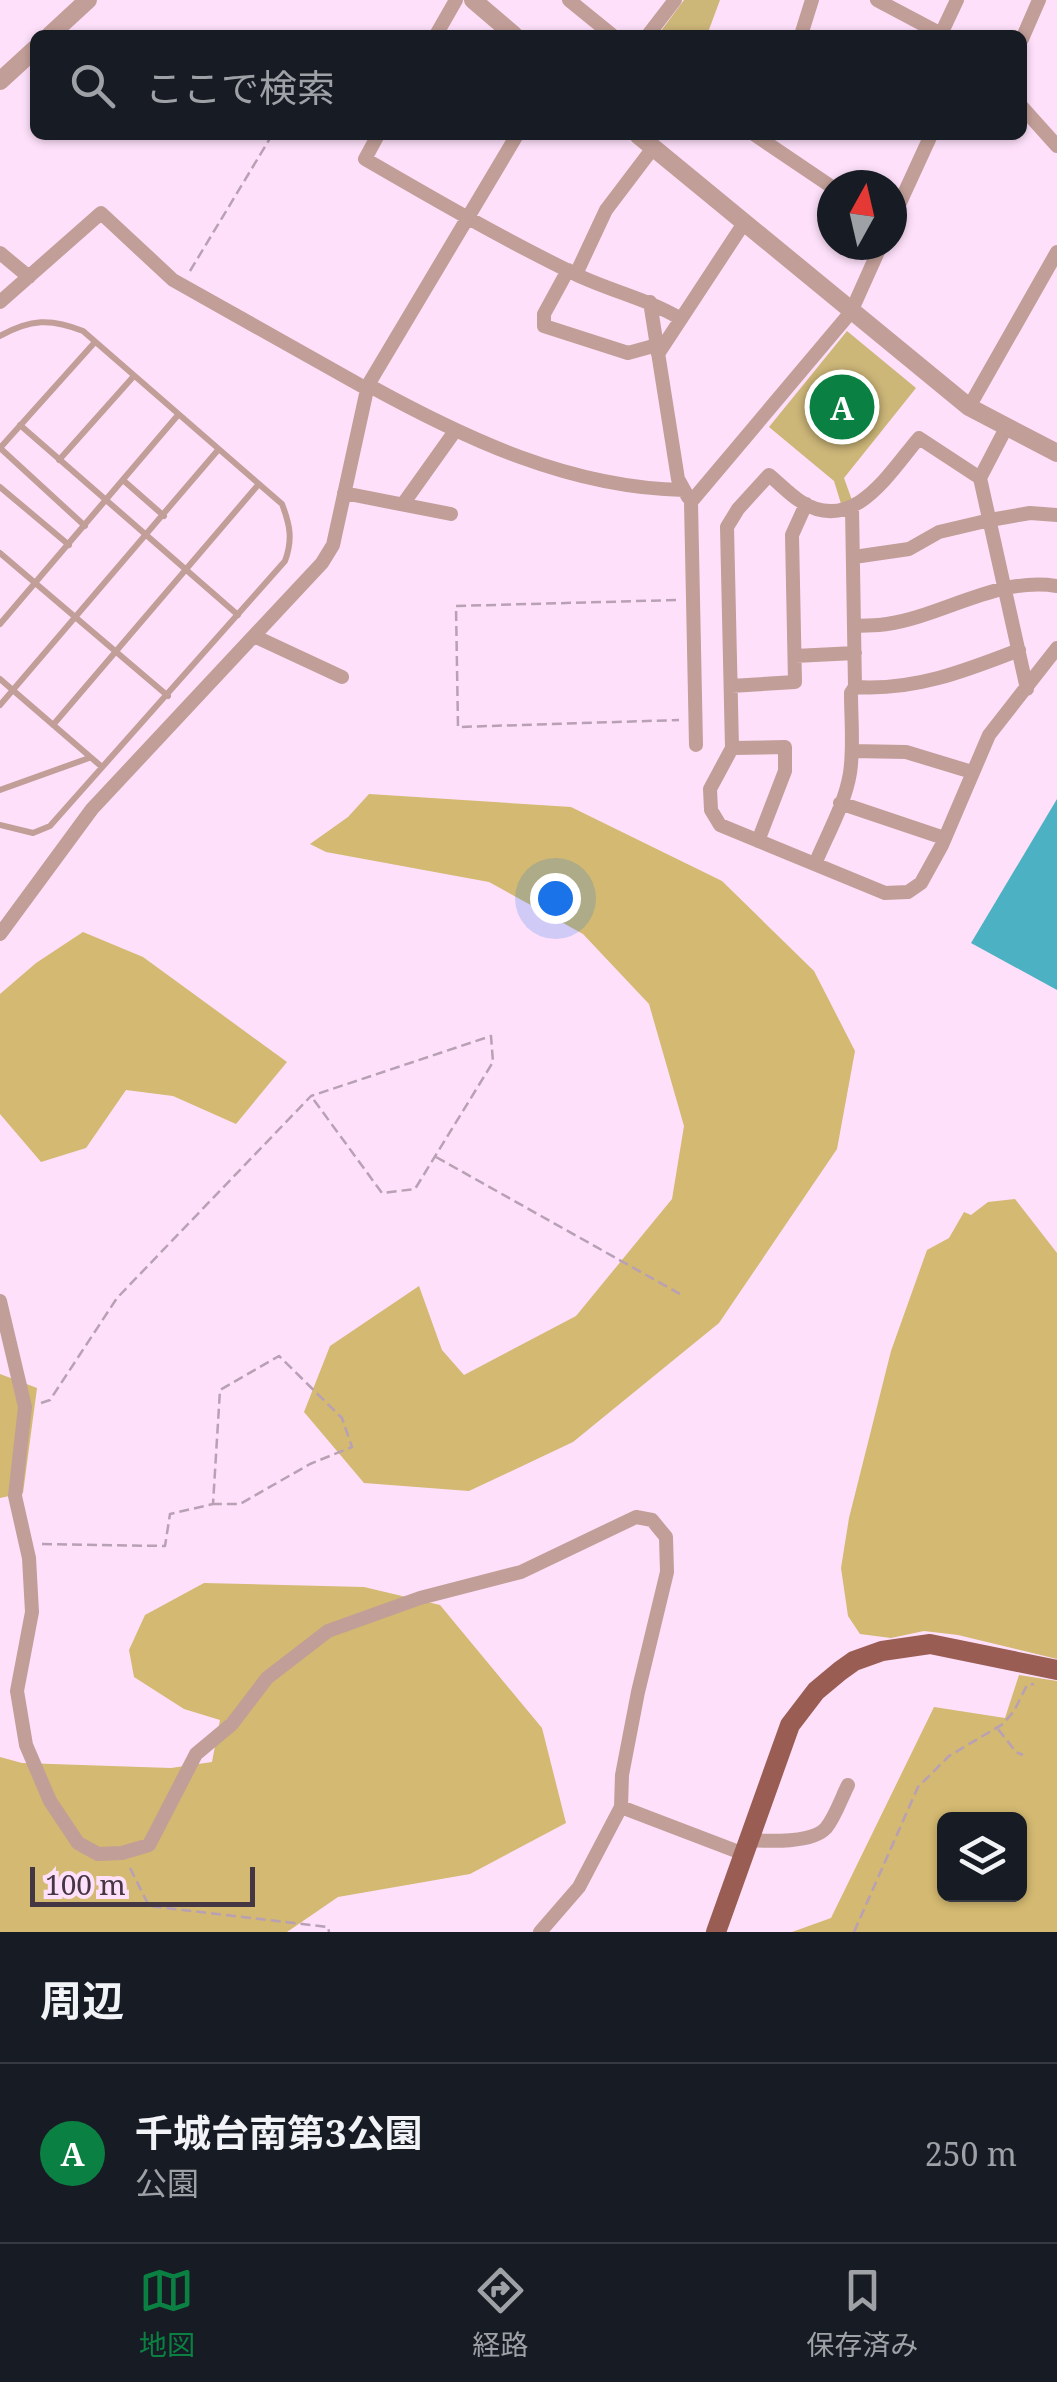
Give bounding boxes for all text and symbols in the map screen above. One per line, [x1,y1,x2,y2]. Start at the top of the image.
search box [30,30,1027,140]
icon: search [65,58,120,113]
text: ここで検索 [145,61,335,113]
north arrow [817,170,907,260]
pin: A [810,370,874,444]
your location [530,873,581,924]
map controls [937,1812,1027,1902]
button: layers [937,1812,1027,1902]
scale bar [30,1862,255,1906]
text: 100 m [45,1865,126,1903]
text: 周辺 [40,1971,124,2028]
text: 千城台南第3公園 [135,2106,422,2158]
text: A [60,2132,85,2175]
text: 250 m [925,2132,1017,2175]
text: 公園 [135,2161,199,2204]
tab: 地図 [139,2263,195,2363]
tab: 経路 [472,2263,528,2363]
tab: 保存済み [806,2263,918,2363]

